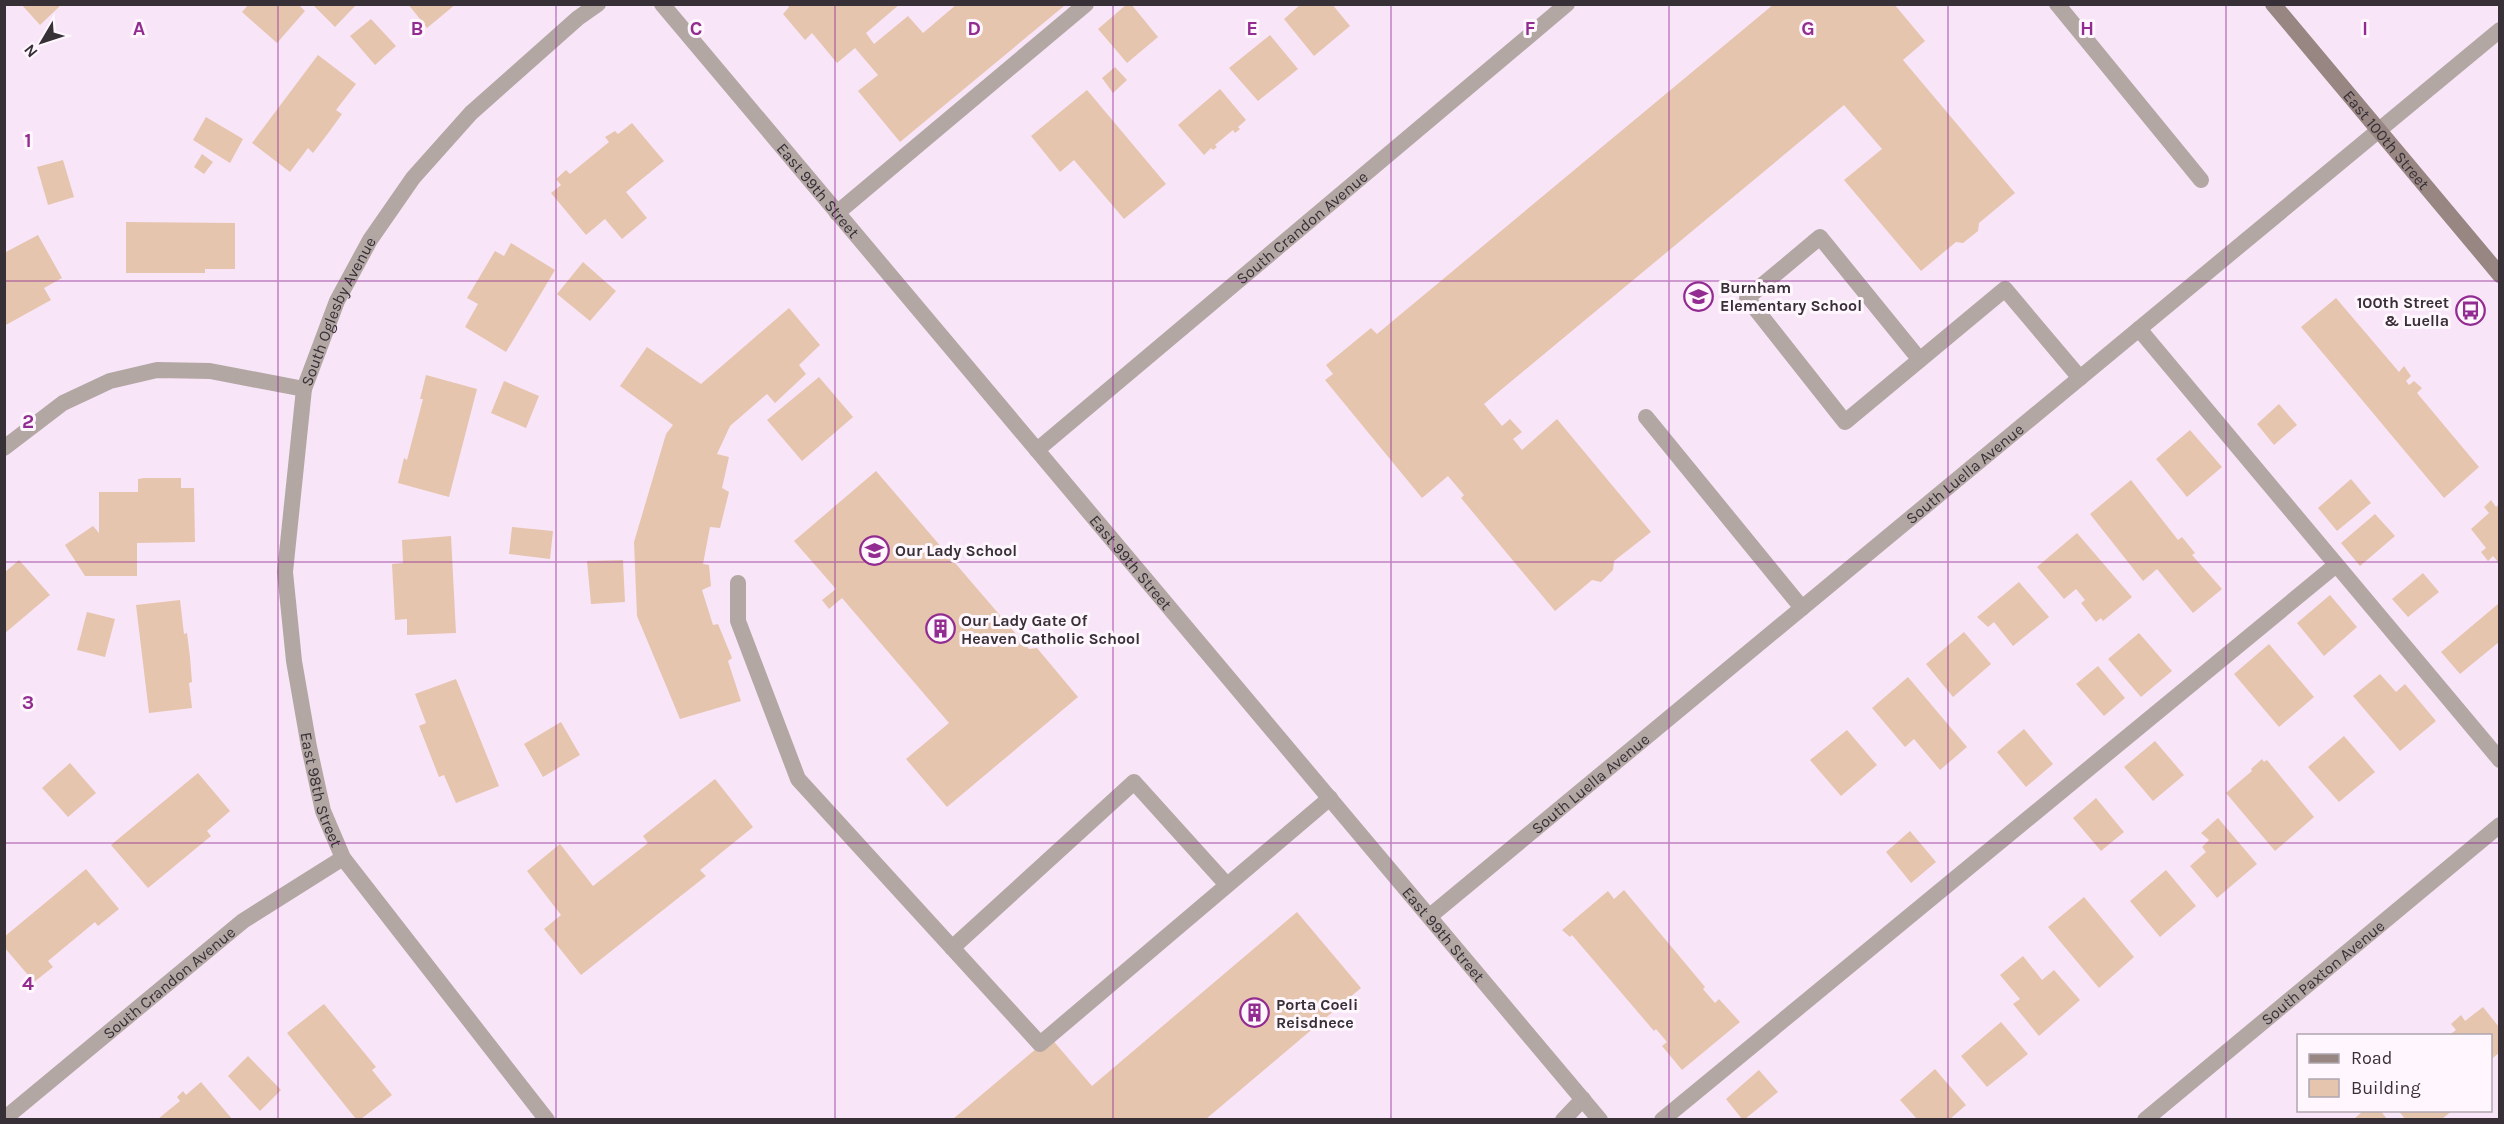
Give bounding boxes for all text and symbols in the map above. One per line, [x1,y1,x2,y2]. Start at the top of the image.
north arrow [12,12,72,72]
text: A [133,17,146,40]
text: B [411,17,423,40]
text: C [690,17,702,40]
text: D [967,17,981,40]
text: E [1246,17,1258,40]
text: F [1525,17,1536,40]
text: G [1801,17,1815,40]
text: H [2080,17,2094,40]
text: I [2362,17,2368,40]
text: N [20,41,42,62]
street label: East 100th Street [2339,86,2433,194]
text: 1 [24,129,32,152]
street label: East 99th Street [773,139,863,242]
street label: South Crandon Avenue [1232,167,1372,288]
street label: South Oglesby Avenue [297,234,380,389]
place label: Burnham Elementary School [1720,278,1862,315]
school or university icon: Burnham Elementary School [1683,280,1715,312]
place label: 100th Street & Luella [2357,293,2449,330]
bus stop icon: 100th Street & Luella [2454,295,2486,327]
text: 2 [22,410,34,433]
street label: South Luella Avenue [1902,419,2028,528]
street label: East 99th Street [1085,511,1176,614]
school or university icon: Our Lady School [858,534,890,566]
place label: Our Lady School [895,541,1017,560]
place label: Our Lady Gate Of Heaven Catholic School [961,611,1140,648]
building icon: Our Lady Gate Of Heaven Catholic School [924,613,956,645]
text: 3 [22,691,34,714]
street label: South Luella Avenue [1528,729,1653,838]
street label: East 98th Street [297,731,346,850]
street label: East 99th Street [1398,883,1489,986]
street label: South Paxton Avenue [2258,916,2388,1029]
street label: South Crandon Avenue [99,923,239,1043]
text: 4 [22,972,34,995]
place label: Porta Coeli Reisdnece [1276,995,1358,1032]
building icon: Porta Coeli Reisdnece [1239,997,1271,1029]
legend [2297,1034,2492,1112]
text: Road [2351,1047,2392,1069]
text: Building [2351,1077,2421,1099]

